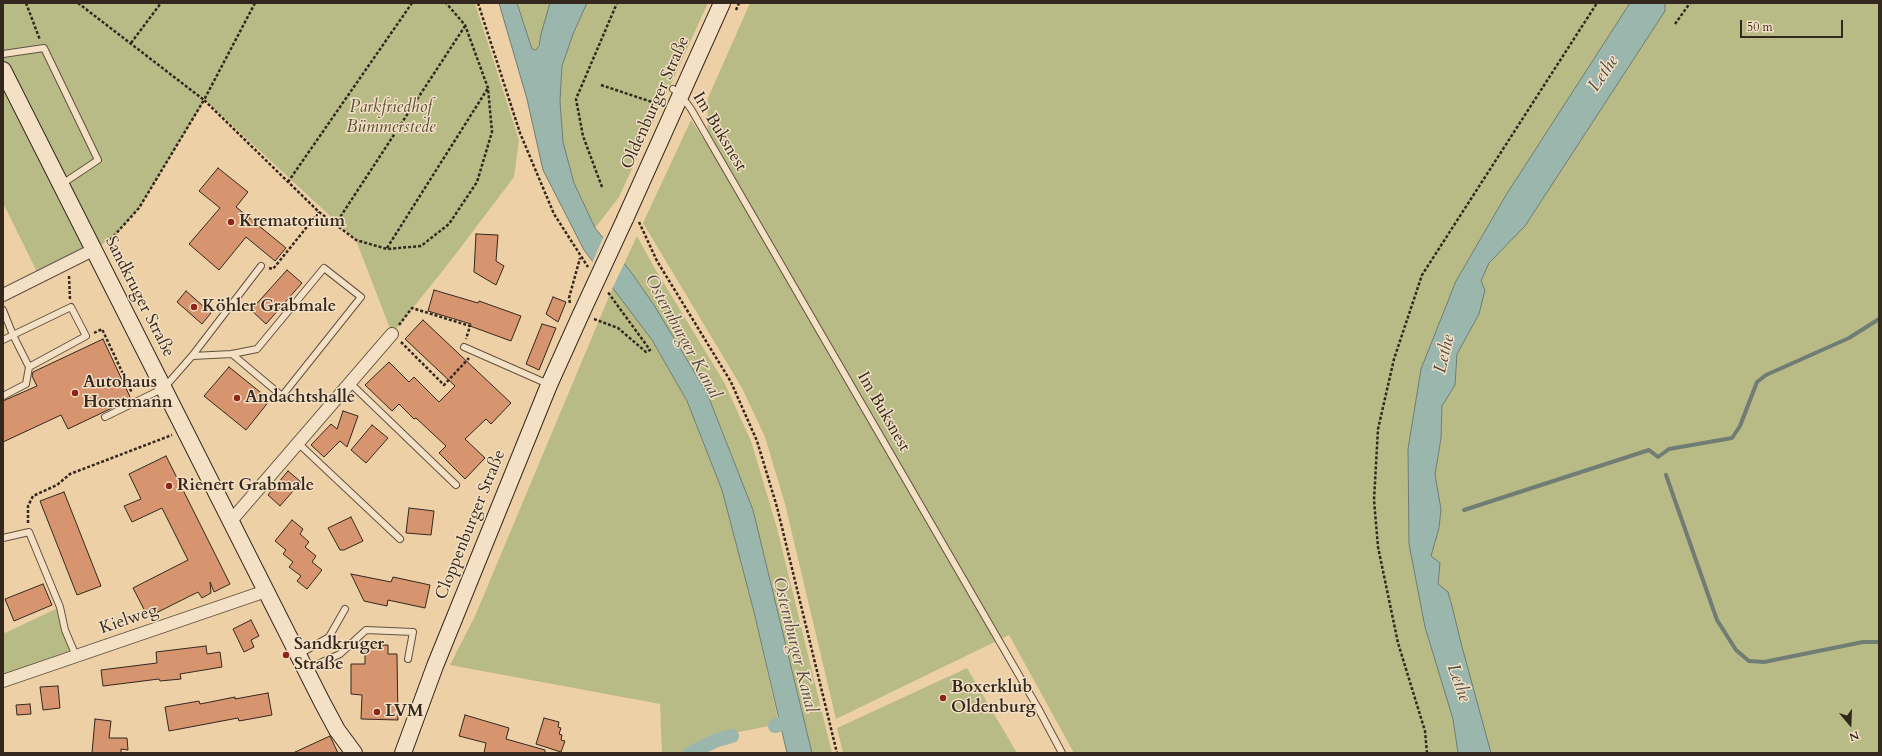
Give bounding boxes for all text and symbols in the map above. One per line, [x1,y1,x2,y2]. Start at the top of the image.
scale bar [1742,12,1845,38]
text: 50 m [1747,19,1773,35]
street label: Oldenburger Straße [618,33,694,173]
water label: Lethe [1584,52,1624,96]
street label: Im Buksnest [687,89,751,175]
park label: Parkfriedhof Bümmerstede [346,98,436,138]
place label: Krematorium [239,212,345,232]
marker: Krematorium [226,217,236,227]
street label: Sandkruger Straße [100,233,178,361]
water label: Osternburger Kanal [639,271,725,403]
place label: Köhler Grabmale [202,297,336,317]
marker: Köhler Grabmale [189,302,199,312]
water label: Lethe [1430,333,1460,375]
street label: Im Buksnest [852,368,914,456]
place label: Autohaus Horstmann [83,373,173,413]
marker: Autohaus Horstmann [70,388,80,398]
place label: Andachtshalle [245,388,355,408]
marker: Andachtshalle [232,393,242,403]
street label: Cloppenburger Straße [432,447,510,603]
place label: Rienert Grabmale [177,476,314,496]
marker: Rienert Grabmale [164,481,174,491]
water label: Osternburger Kanal [767,575,821,715]
street label: Kielweg [97,601,161,639]
place label: Sandkruger Straße [294,635,384,675]
marker: Sandkruger Straße [281,650,291,660]
water label: Lethe [1441,661,1475,705]
place label: Boxerklub Oldenburg [951,678,1036,718]
marker: Boxerklub Oldenburg [938,693,948,703]
place label: LVM [385,702,423,722]
north arrow [1830,704,1870,744]
marker: LVM [372,707,382,717]
text: N [1847,727,1861,744]

